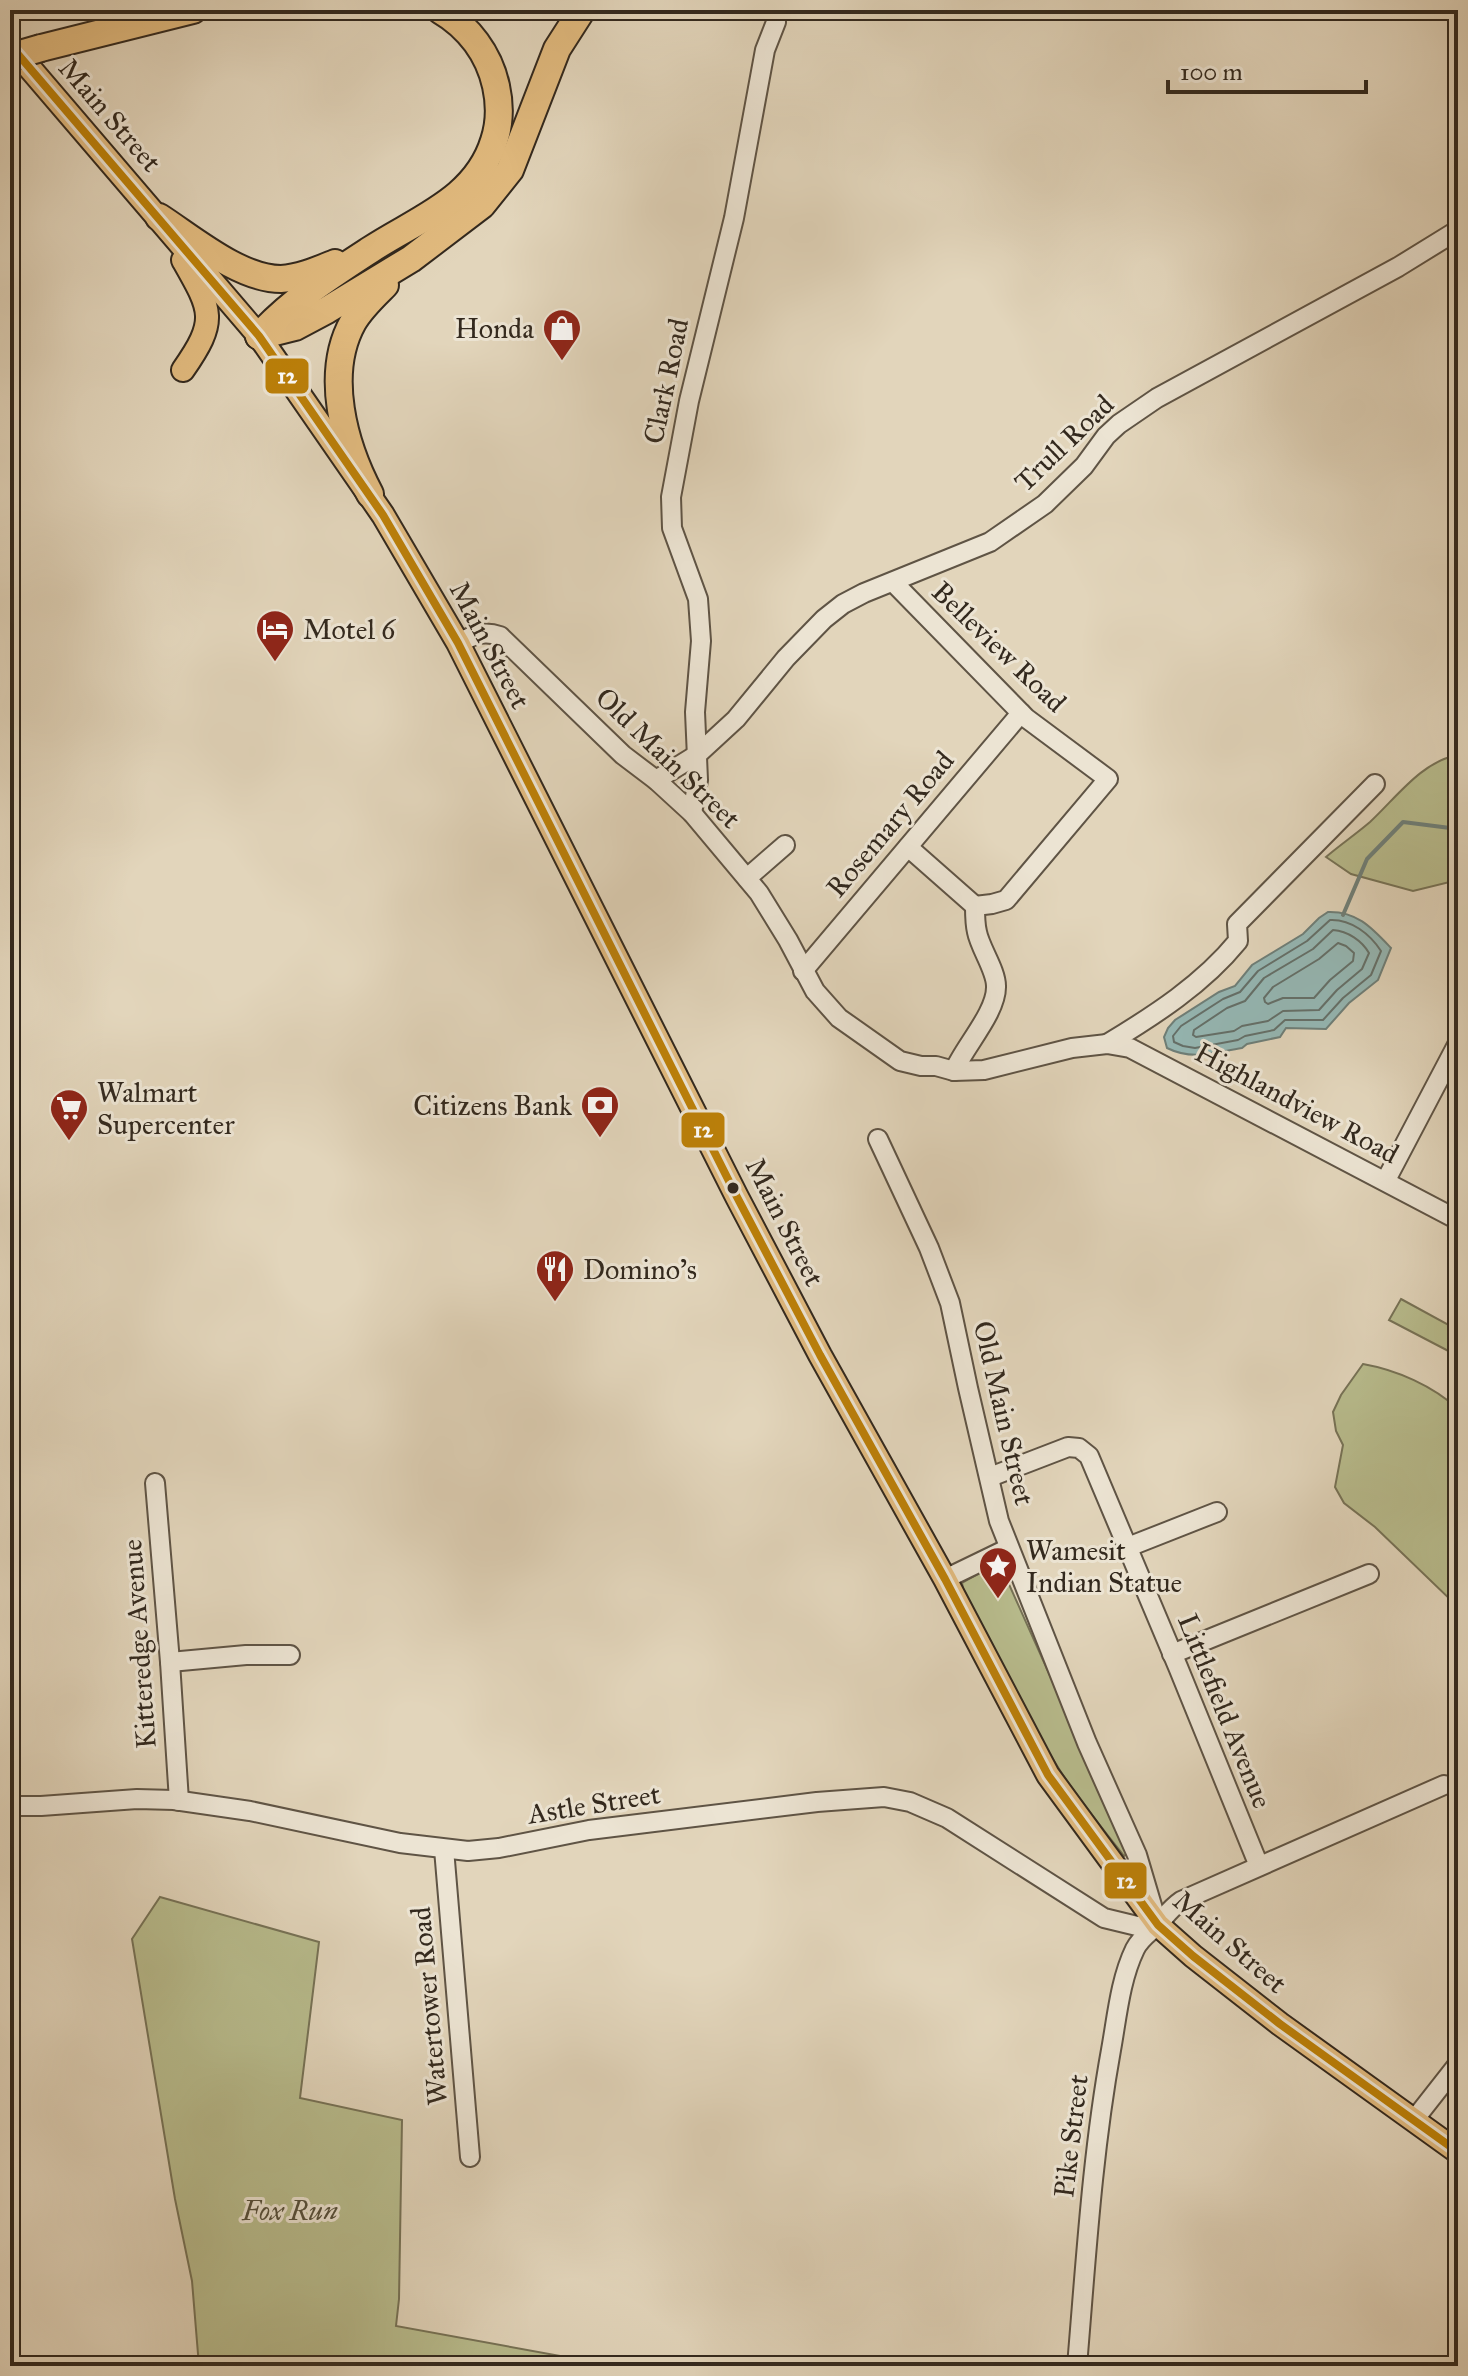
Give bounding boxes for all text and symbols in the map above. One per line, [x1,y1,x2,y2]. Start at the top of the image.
scale bar [1168,44,1366,94]
street label: Main Street [51,51,169,179]
text: 100 m [1180,57,1243,87]
shop icon: Honda [541,307,583,362]
place label: Honda [455,311,534,346]
street label: Clark Road [636,315,696,447]
line badge: 12 [264,357,310,395]
text: 12 [277,362,298,389]
street label: Trull Road [1007,387,1121,499]
street label: Belleview Road [924,574,1074,720]
street label: Main Street [442,575,538,715]
hotel icon: Motel 6 [254,608,296,663]
place label: Motel 6 [303,612,397,647]
street label: Old Main Street [588,680,748,836]
street label: Rosemary Road [819,744,961,904]
street label: Highlandview Road [1189,1035,1405,1171]
place label: Walmart Supercenter [97,1075,235,1142]
bank icon: Citizens Bank [579,1084,621,1139]
supermarket icon: Walmart Supercenter [48,1087,90,1142]
place label: Citizens Bank [413,1088,572,1123]
line badge: 12 [680,1111,726,1149]
text: 12 [693,1116,714,1143]
street label: Main Street [738,1152,832,1292]
unlabelled marker [725,1180,741,1196]
restaurant icon: Domino's [534,1248,576,1303]
place label: Domino's [583,1252,697,1287]
street label: Old Main Street [966,1317,1042,1509]
place label: Wamesit Indian Statue [1026,1533,1182,1600]
street label: Kitteredge Avenue [114,1538,164,1750]
place icon: Wamesit Indian Statue [977,1545,1019,1600]
street label: Littlefield Avenue [1170,1609,1280,1813]
street label: Astle Street [524,1776,663,1832]
line badge: 12 [1103,1861,1148,1900]
text: 12 [1116,1867,1137,1894]
street label: Main Street [1166,1883,1294,2001]
street label: Watertower Road [403,1905,455,2107]
street label: Pike Street [1046,2072,1096,2200]
park label: Fox Run [241,2193,338,2228]

